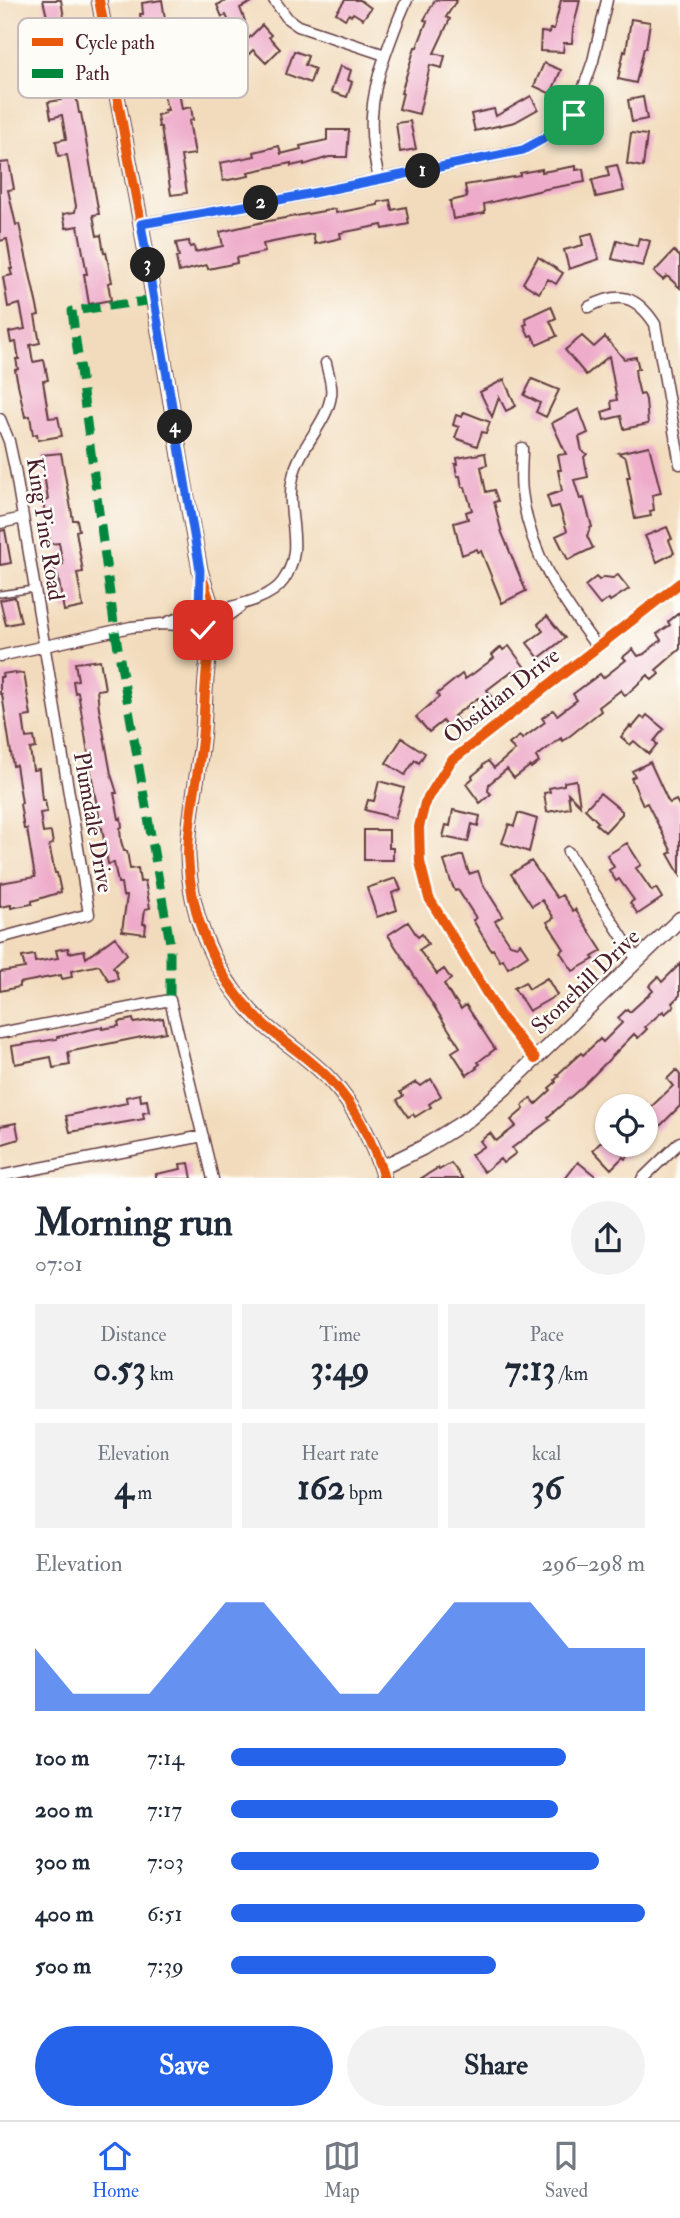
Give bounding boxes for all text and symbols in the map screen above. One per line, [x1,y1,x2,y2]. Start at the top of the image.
legend [18,18,248,98]
text: Cycle path [75,31,155,56]
text: Path [75,62,110,86]
pin [544,85,604,145]
icon: arrive [555,96,593,134]
pin: 1 [406,154,440,188]
text: 1 [419,158,426,182]
pin: 2 [244,186,278,220]
text: 2 [256,190,265,214]
pin: 3 [130,247,166,282]
text: 3 [144,252,151,276]
pin: 4 [158,410,192,444]
text: 4 [169,414,180,438]
street label: King Pine Road [20,456,71,602]
pin [173,600,233,660]
icon: check [184,611,222,649]
street label: Obsidian Drive [437,641,566,750]
street label: Plumdale Drive [67,749,120,895]
street label: Stonehill Drive [525,922,646,1040]
map controls [595,1094,658,1157]
button: locate [595,1094,658,1157]
text: Morning run [35,1199,233,1247]
button: share [571,1201,645,1275]
text: 07:01 [35,1249,83,1278]
text: Distance [100,1323,167,1347]
text: Time [319,1323,361,1347]
text: Pace [530,1323,564,1347]
text: 0.53 [93,1347,146,1391]
text: 3:49 [311,1347,369,1391]
text: 7:13 [505,1347,556,1391]
text: km [146,1362,174,1386]
text: /km [556,1362,588,1386]
text: Elevation [97,1442,170,1466]
text: Heart rate [301,1442,379,1466]
text: kcal [532,1442,561,1466]
text: 4 [115,1466,133,1510]
text: 162 [297,1466,345,1510]
text: 36 [531,1466,562,1510]
text: m [133,1481,152,1505]
text: bpm [345,1481,383,1505]
text: Elevation [35,1549,123,1578]
text: 296–298 m [541,1549,645,1578]
text: 100 m [35,1743,89,1772]
text: 7:14 [147,1743,184,1772]
text: 200 m [35,1795,93,1824]
text: 7:17 [147,1795,182,1824]
text: 300 m [35,1847,90,1876]
text: 7:03 [147,1847,184,1876]
text: 400 m [35,1899,94,1928]
text: 6:51 [147,1899,183,1928]
text: 500 m [35,1951,91,1980]
text: 7:39 [147,1951,184,1980]
button: Save [35,2026,333,2106]
button: Share [347,2026,645,2106]
tab: Home [92,2137,139,2203]
tab: Map [323,2137,361,2203]
tab: Saved [545,2137,588,2203]

